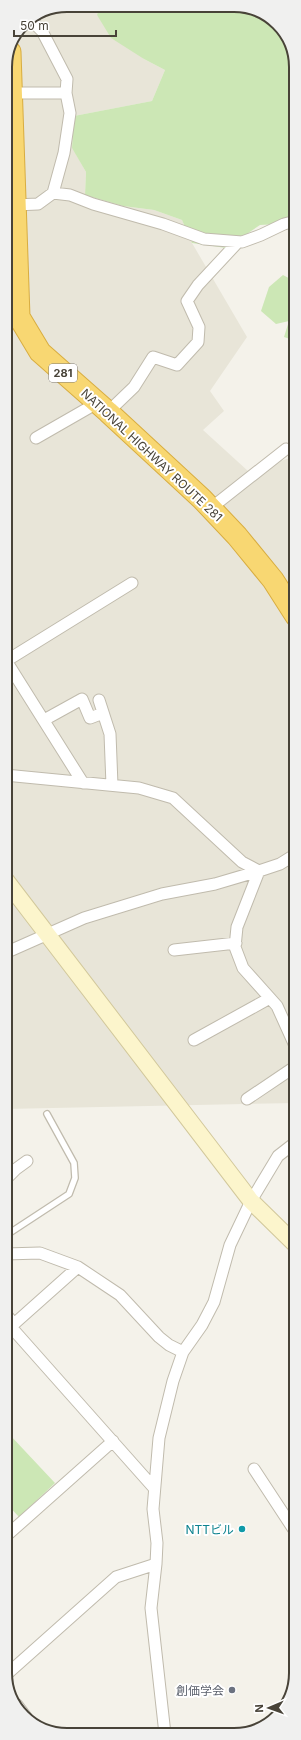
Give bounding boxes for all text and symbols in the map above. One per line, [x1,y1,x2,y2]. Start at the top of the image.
scale bar [14,12,116,38]
text: 50 m [20,18,49,33]
road number: 281 [49,364,77,382]
street label: NATIONAL HIGHWAY ROUTE 281 [78,385,226,525]
place label: NTTビル [185,1522,234,1537]
marker: NTTビル [237,1524,247,1534]
place label: 創価学会 [176,1683,224,1698]
marker: 創価学会 [227,1685,237,1695]
north arrow [249,1688,289,1728]
text: N [252,1704,266,1713]

